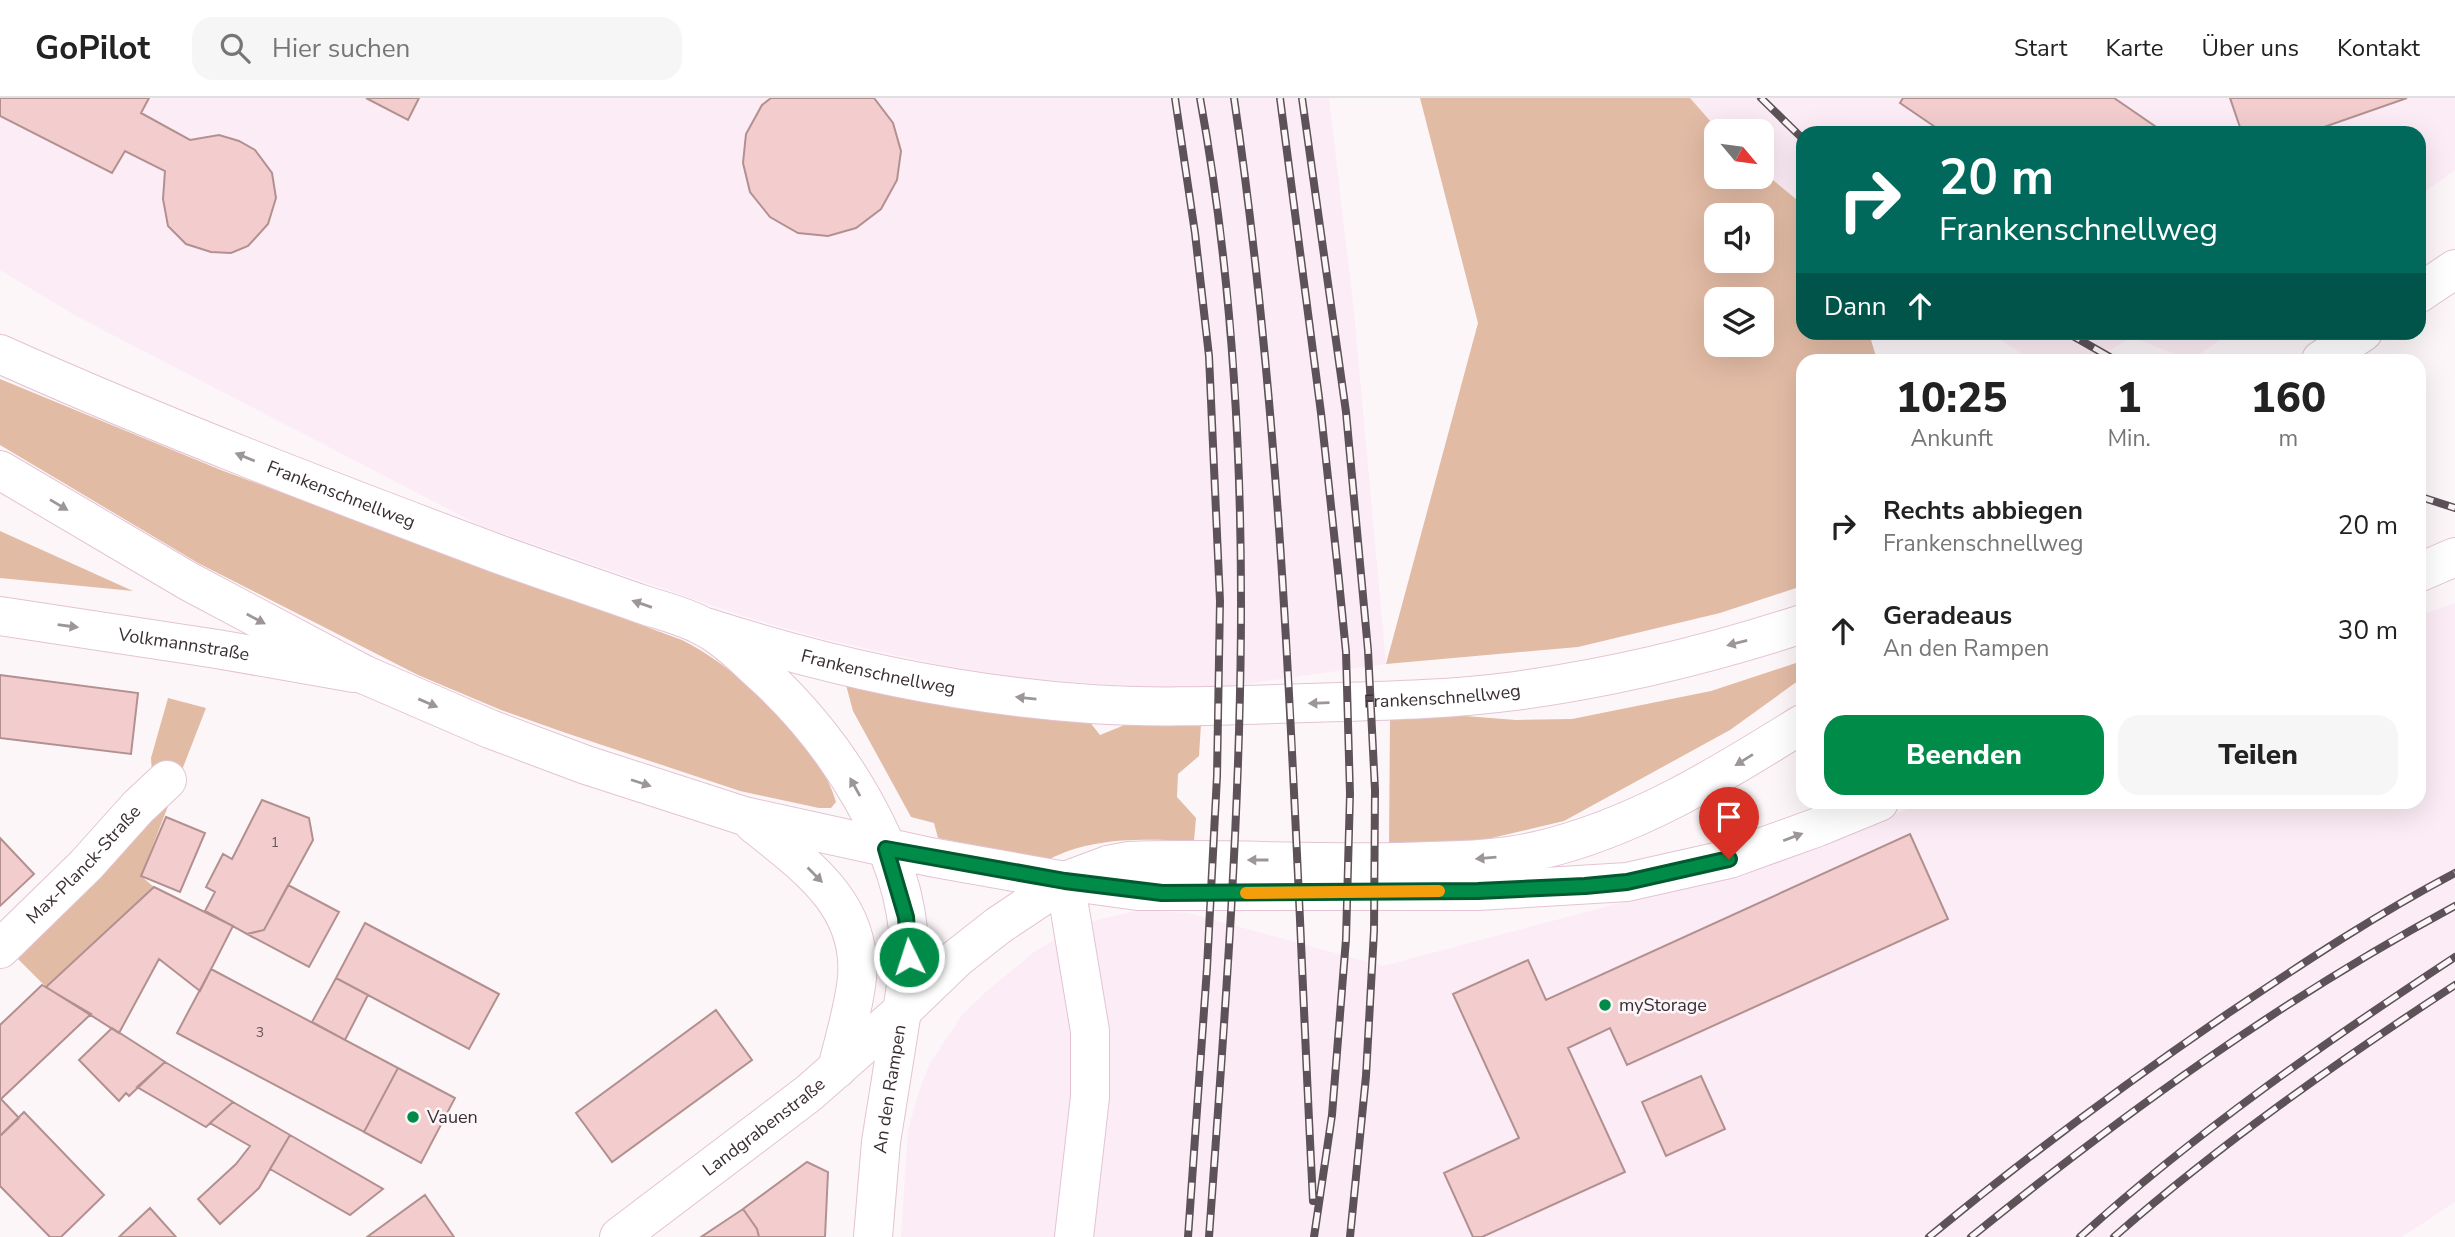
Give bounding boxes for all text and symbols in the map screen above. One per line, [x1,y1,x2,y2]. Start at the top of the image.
search box [192,17,682,80]
text: GoPilot [35,26,150,71]
icon: search [216,29,254,67]
text: Hier suchen [272,31,410,66]
text: Start [2014,32,2067,64]
text: Karte [2105,32,2163,64]
text: Über uns [2201,32,2299,64]
text: Kontakt [2337,32,2420,64]
north arrow [1704,119,1774,189]
map controls [1704,119,1774,357]
text: 20 m [1939,144,2054,211]
icon: right [1824,154,1915,245]
button: sound [1704,203,1774,273]
text: Frankenschnellweg [1939,208,2218,251]
button: layers [1704,287,1774,357]
icon: ahead [1901,287,1939,325]
text: Dann [1824,289,1887,324]
text: 10:25 [1896,370,2008,427]
text: 1 [2116,370,2142,427]
text: 160 [2251,370,2326,427]
text: Ankunft [1910,423,1993,454]
text: Min. [2107,423,2151,454]
text: m [2278,423,2298,454]
one-way arrow [234,451,255,462]
street label: Frankenschnellweg [264,455,419,534]
text: Rechts abbiegen [1883,493,2083,528]
one-way arrow [49,499,68,511]
icon: right [1824,507,1862,545]
text: 20 m [2338,508,2398,543]
text: Frankenschnellweg [1883,528,2084,559]
one-way arrow [631,598,652,609]
text: Geradeaus [1883,598,2012,633]
icon: ahead [1824,612,1862,650]
one-way arrow [246,613,266,624]
text: 30 m [2338,613,2398,648]
one-way arrow [57,621,79,632]
street label: Volkmannstraße [116,622,251,666]
text: An den Rampen [1883,633,2049,664]
one-way arrow [1726,638,1748,649]
street label: Frankenschnellweg [798,644,957,700]
street label: Frankenschnellweg [1363,678,1522,713]
one-way arrow [1015,692,1037,703]
one-way arrow [1308,697,1330,708]
one-way arrow [417,698,438,709]
button: Beenden [1824,715,2104,795]
button: Teilen [2118,715,2398,795]
one-way arrow [1735,753,1754,766]
one-way arrow [630,778,651,789]
one-way arrow [849,778,861,797]
pin [1699,787,1759,859]
icon: arrive [1710,798,1748,836]
street label: Max-Planck-Straße [21,800,146,929]
one-way arrow [1783,831,1804,842]
house number: 1 [271,833,279,852]
one-way arrow [1474,853,1496,864]
one-way arrow [1247,854,1269,866]
one-way arrow [806,866,822,883]
position arrow [872,920,946,994]
place label: myStorage [1619,993,1707,1017]
marker: myStorage [1597,997,1613,1013]
house number: 3 [256,1023,264,1042]
street label: An den Rampen [868,1023,912,1154]
street label: Landgrabenstraße [698,1072,830,1181]
place label: Vauen [426,1105,478,1129]
marker: Vauen [405,1109,421,1125]

